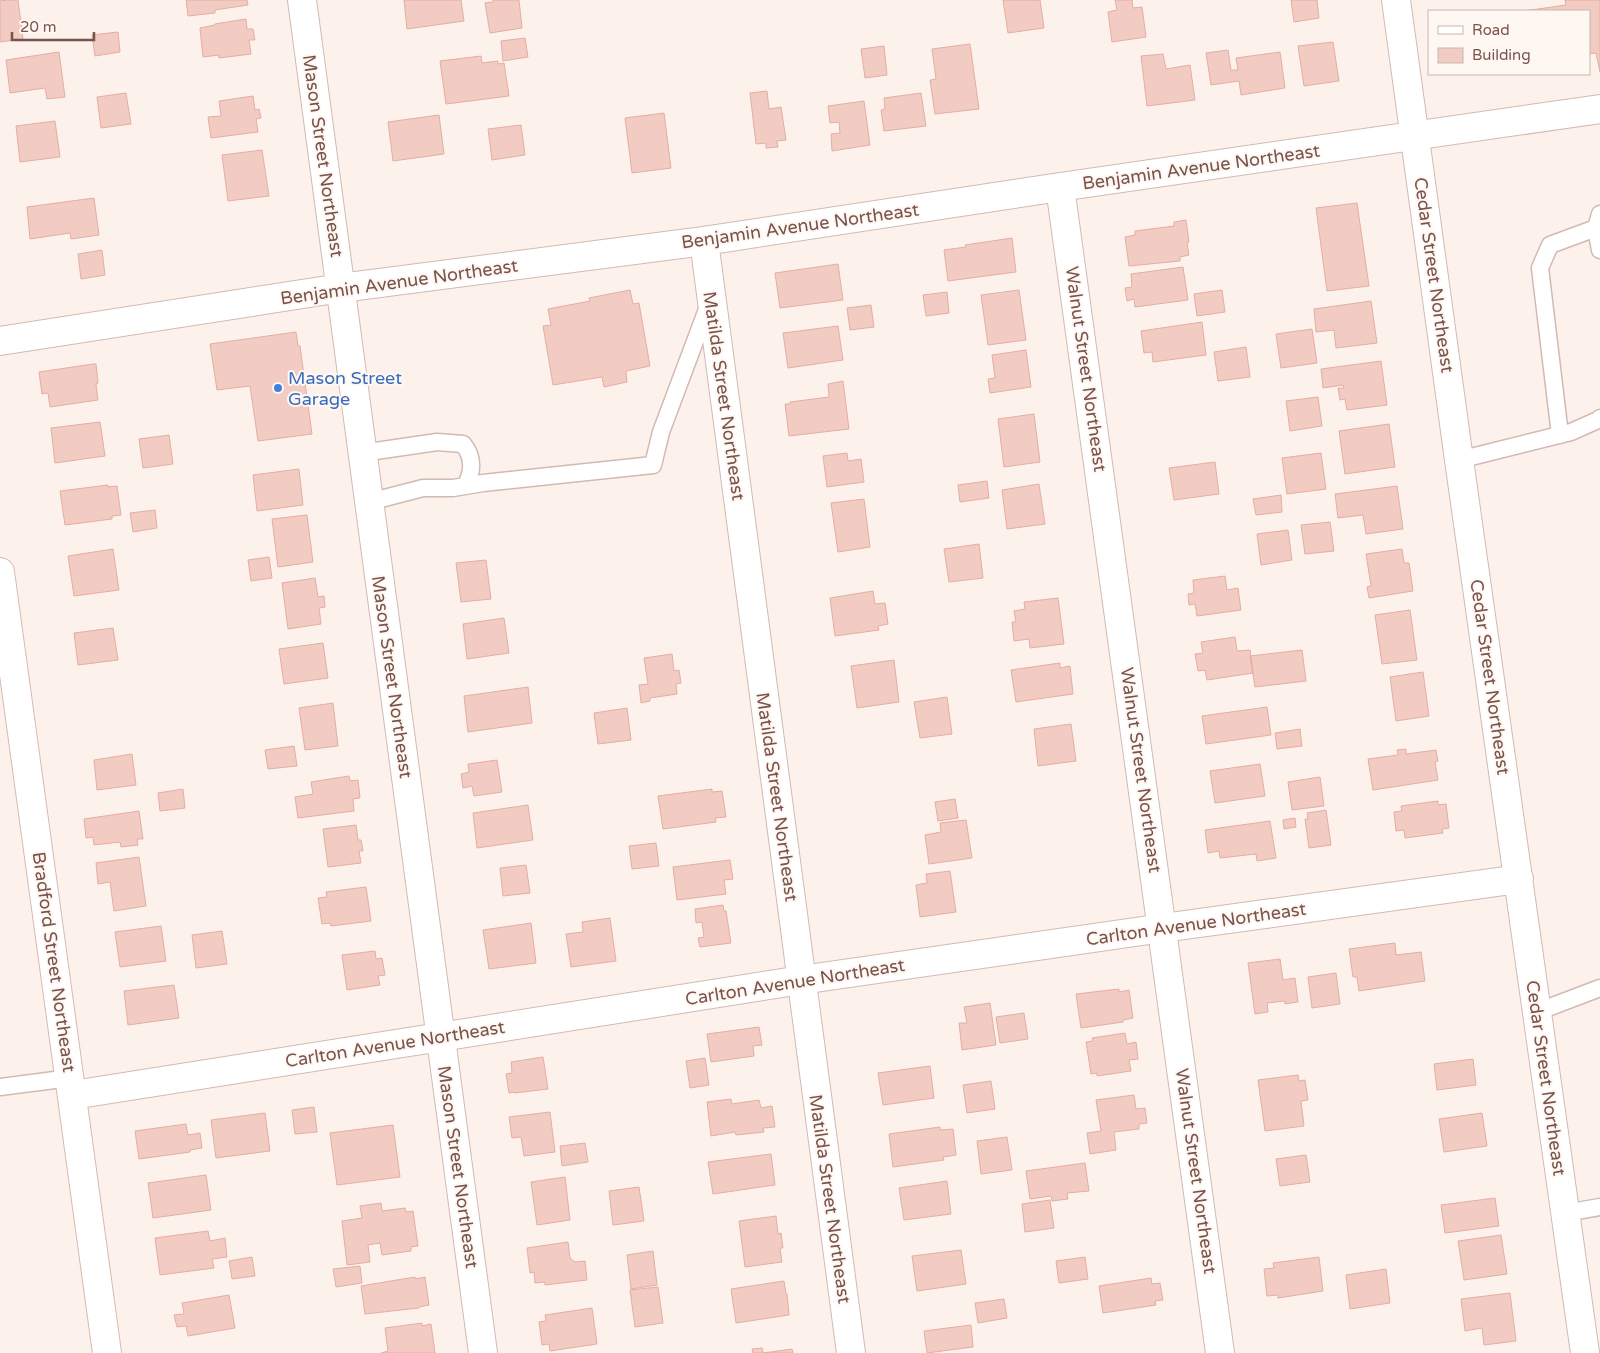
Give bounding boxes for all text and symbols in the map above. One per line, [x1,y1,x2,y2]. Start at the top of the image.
scale bar [12,10,95,42]
legend [1428,10,1590,75]
text: 20 m [20,18,57,36]
text: Road [1472,21,1510,39]
text: Building [1472,46,1531,64]
street label: Mason Street Northeast [298,53,348,259]
street label: Benjamin Avenue Northeast [1081,139,1321,195]
street label: Cedar Street Northeast [1409,176,1459,374]
street label: Benjamin Avenue Northeast [680,198,920,254]
street label: Benjamin Avenue Northeast [279,254,519,310]
street label: Walnut Street Northeast [1061,265,1111,473]
street label: Matilda Street Northeast [698,290,750,502]
place label: Mason Street Garage [288,367,402,410]
marker: Mason Street Garage [272,382,284,394]
street label: Mason Street Northeast [367,574,417,780]
street label: Cedar Street Northeast [1465,578,1515,776]
street label: Walnut Street Northeast [1116,666,1166,874]
street label: Matilda Street Northeast [751,691,803,903]
street label: Bradford Street Northeast [28,850,80,1074]
street label: Carlton Avenue Northeast [1085,898,1308,950]
street label: Carlton Avenue Northeast [684,954,907,1010]
street label: Cedar Street Northeast [1521,979,1571,1177]
street label: Carlton Avenue Northeast [284,1016,507,1072]
street label: Mason Street Northeast [433,1064,483,1270]
street label: Walnut Street Northeast [1171,1067,1221,1275]
street label: Matilda Street Northeast [804,1093,856,1305]

